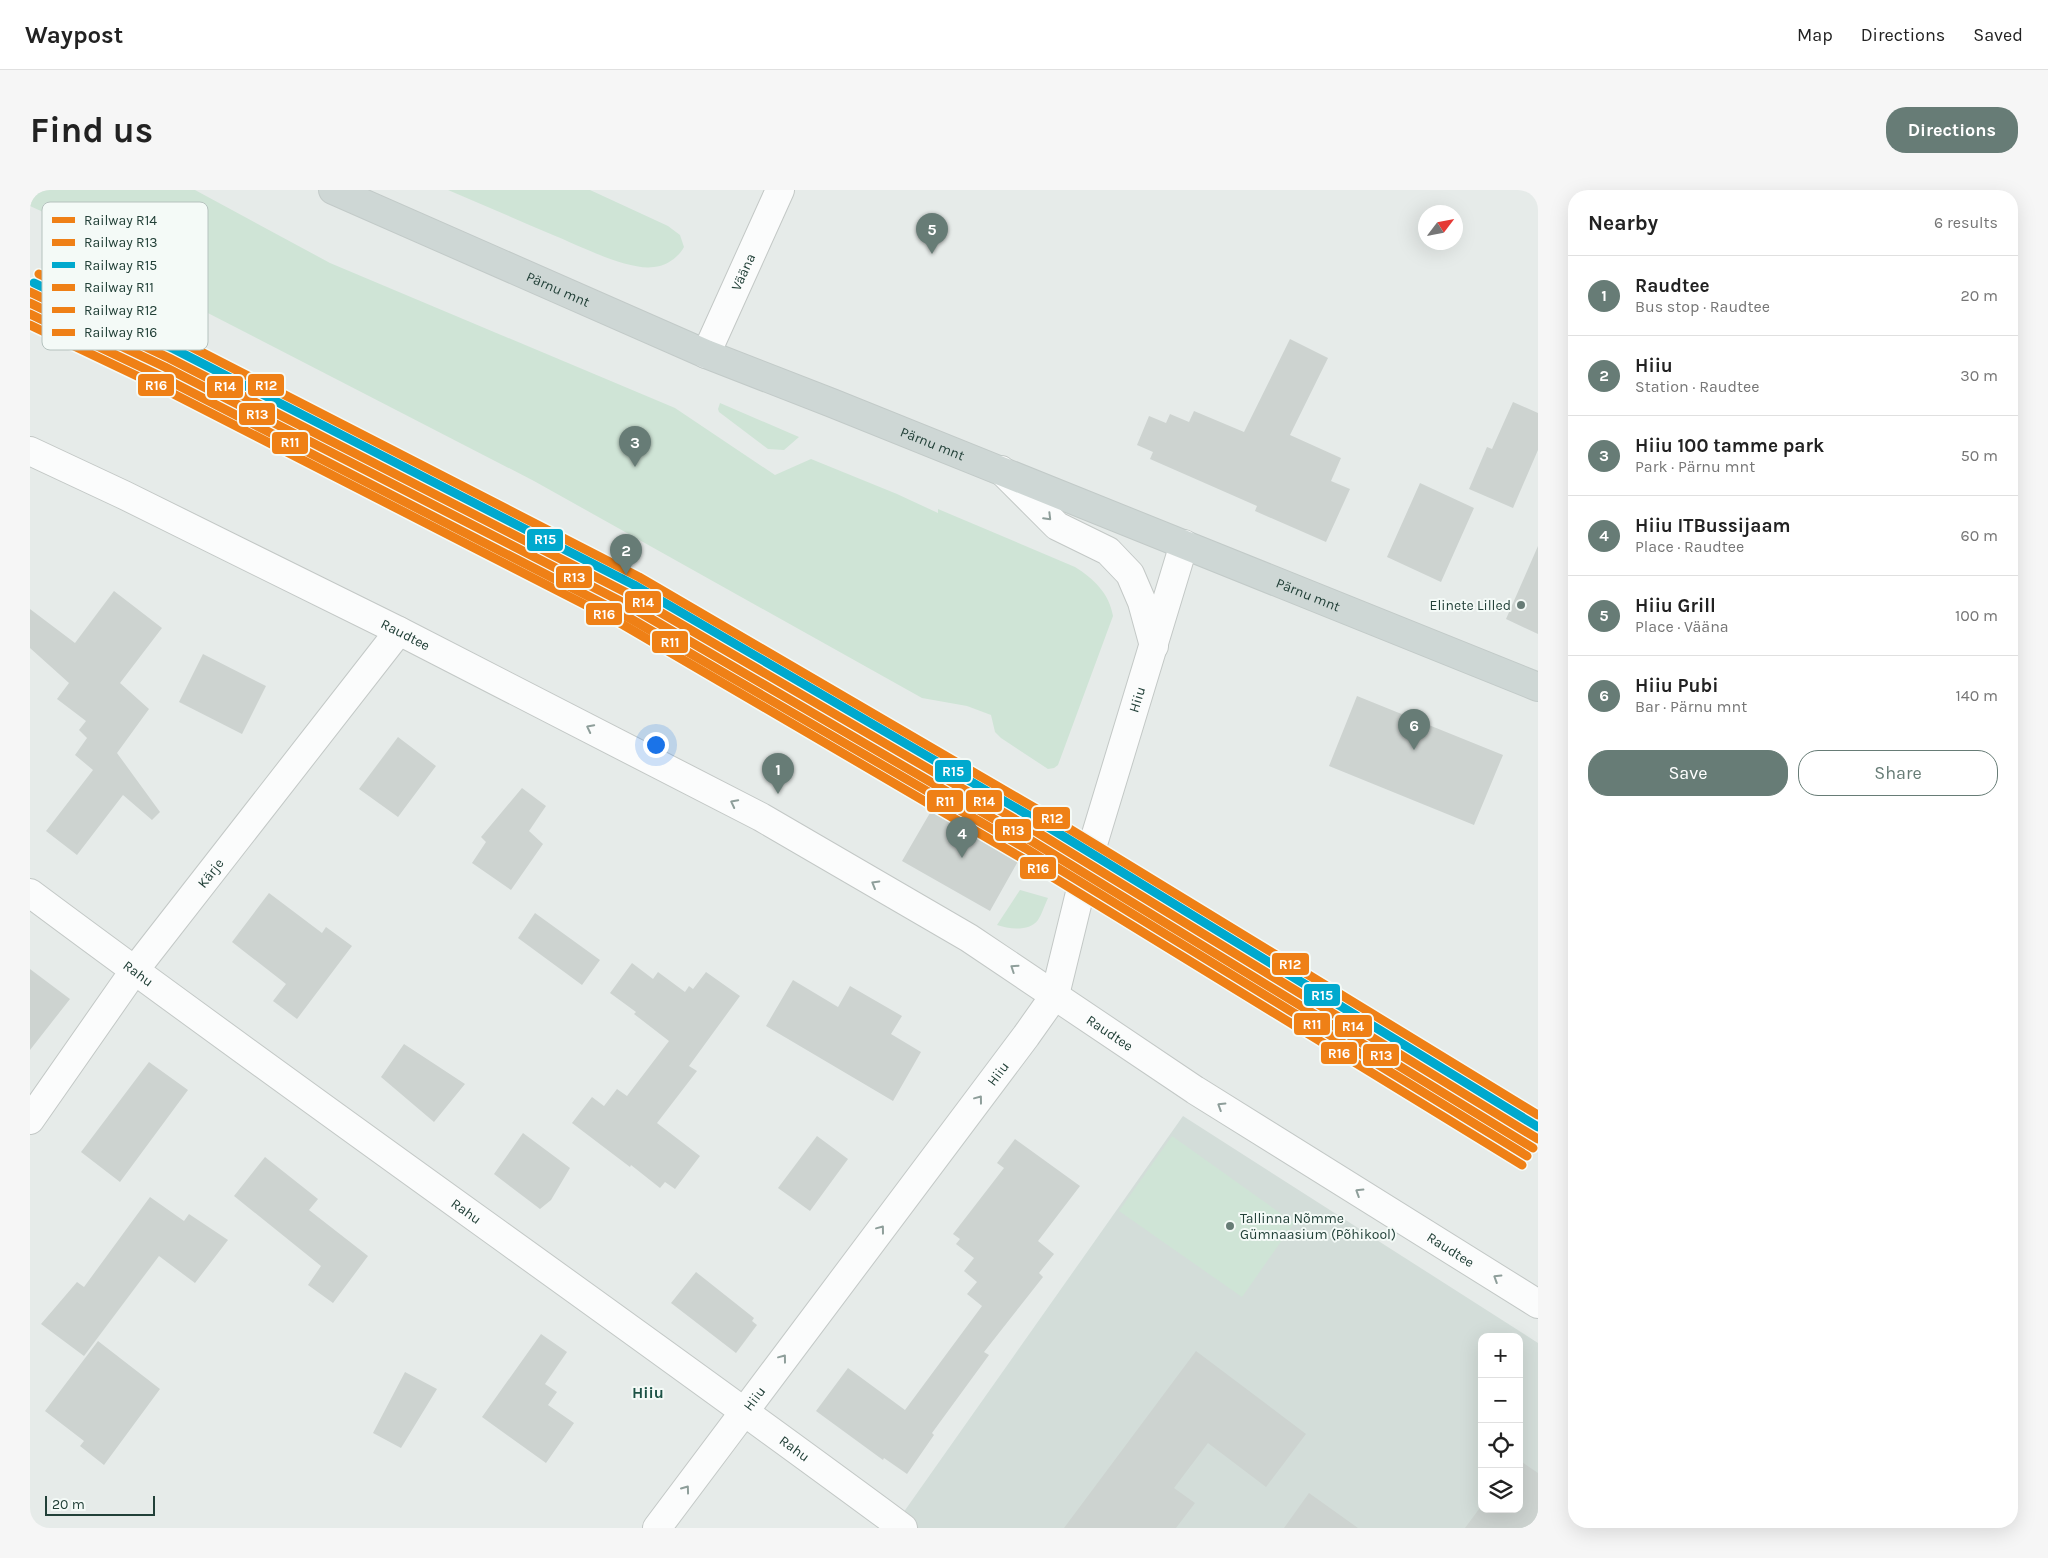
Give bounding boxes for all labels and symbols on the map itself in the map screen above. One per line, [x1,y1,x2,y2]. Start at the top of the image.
legend [42,202,208,350]
north arrow [1418,205,1463,250]
text: Railway R14 [84,212,157,229]
pin: 5 [916,213,948,254]
text: Railway R13 [84,234,158,251]
street label: Vääna [728,251,759,293]
text: Railway R15 [84,257,157,274]
street label: Pärnu mnt [524,268,592,311]
text: Railway R11 [84,279,154,296]
text: Railway R12 [84,302,157,319]
text: Railway R16 [84,324,157,341]
line badge: R16 [137,373,175,397]
line badge: R12 [247,373,285,397]
line badge: R14 [206,375,244,399]
text: R16 [145,377,167,394]
text: R12 [255,377,277,394]
text: R14 [214,378,237,395]
line badge: R13 [238,402,276,426]
text: R13 [246,406,268,423]
street label: Pärnu mnt [898,423,967,464]
pin: 3 [619,426,651,467]
line badge: R11 [271,431,309,455]
text: R11 [281,434,300,451]
one-way arrow [1042,511,1051,520]
line badge: R15 [526,528,564,552]
text: R15 [534,531,556,548]
pin: 2 [610,534,642,575]
line badge: R13 [555,565,593,589]
text: R13 [563,569,585,586]
street label: Pärnu mnt [1274,575,1343,616]
line badge: R14 [624,590,662,614]
text: R14 [632,594,655,611]
place label: Elinete Lilled [1430,597,1511,614]
marker: Elinete Lilled [1515,599,1527,611]
line badge: R16 [585,602,623,626]
text: R16 [593,606,615,623]
street label: Raudtee [378,615,433,654]
line badge: R11 [651,630,689,654]
text: R11 [661,634,680,651]
street label: Hiiu [1125,685,1149,715]
pin: 6 [1398,709,1430,750]
one-way arrow [586,724,595,734]
your location [643,732,669,758]
pin: 1 [762,753,794,794]
line badge: R15 [934,759,972,783]
text: R15 [942,763,964,780]
line badge: R11 [926,789,964,813]
line badge: R14 [965,789,1003,813]
text: R11 [936,793,955,810]
text: R14 [973,793,996,810]
one-way arrow [730,799,739,809]
line badge: R12 [1032,806,1071,830]
text: R12 [1041,810,1063,827]
pin: 4 [946,817,978,858]
line badge: R13 [994,818,1032,842]
text: R13 [1002,822,1024,839]
street label: Kärje [194,855,228,891]
line badge: R16 [1019,856,1057,880]
text: R16 [1027,860,1049,877]
one-way arrow [872,880,881,890]
line badge: R12 [1271,952,1310,976]
text: R12 [1279,956,1301,973]
street label: Rahu [120,957,157,990]
one-way arrow [1010,965,1020,974]
line badge: R15 [1303,983,1341,1007]
text: R15 [1311,987,1333,1004]
street label: Raudtee [1083,1011,1136,1055]
line badge: R11 [1293,1012,1331,1036]
line badge: R14 [1334,1014,1373,1038]
text: R11 [1303,1016,1322,1033]
text: R14 [1342,1018,1365,1035]
line badge: R16 [1320,1041,1358,1065]
line badge: R13 [1362,1043,1400,1067]
text: R16 [1328,1045,1350,1062]
text: R13 [1370,1047,1392,1064]
street label: Hiiu [984,1058,1013,1089]
one-way arrow [973,1095,982,1105]
one-way arrow [1217,1103,1227,1112]
one-way arrow [1355,1189,1364,1199]
street label: Rahu [448,1195,485,1228]
place label: Tallinna Nõmme Gümnaasium (Põhikool) [1240,1210,1396,1243]
marker: Tallinna Nõmme Gümnaasium (Põhikool) [1224,1220,1236,1232]
one-way arrow [875,1225,884,1235]
street label: Raudtee [1424,1229,1477,1271]
one-way arrow [1493,1275,1502,1285]
one-way arrow [777,1354,786,1364]
district label: Hiiu [632,1383,664,1402]
street label: Hiiu [740,1383,769,1414]
street label: Rahu [776,1432,813,1465]
one-way arrow [680,1485,689,1495]
scale bar [45,1493,155,1516]

